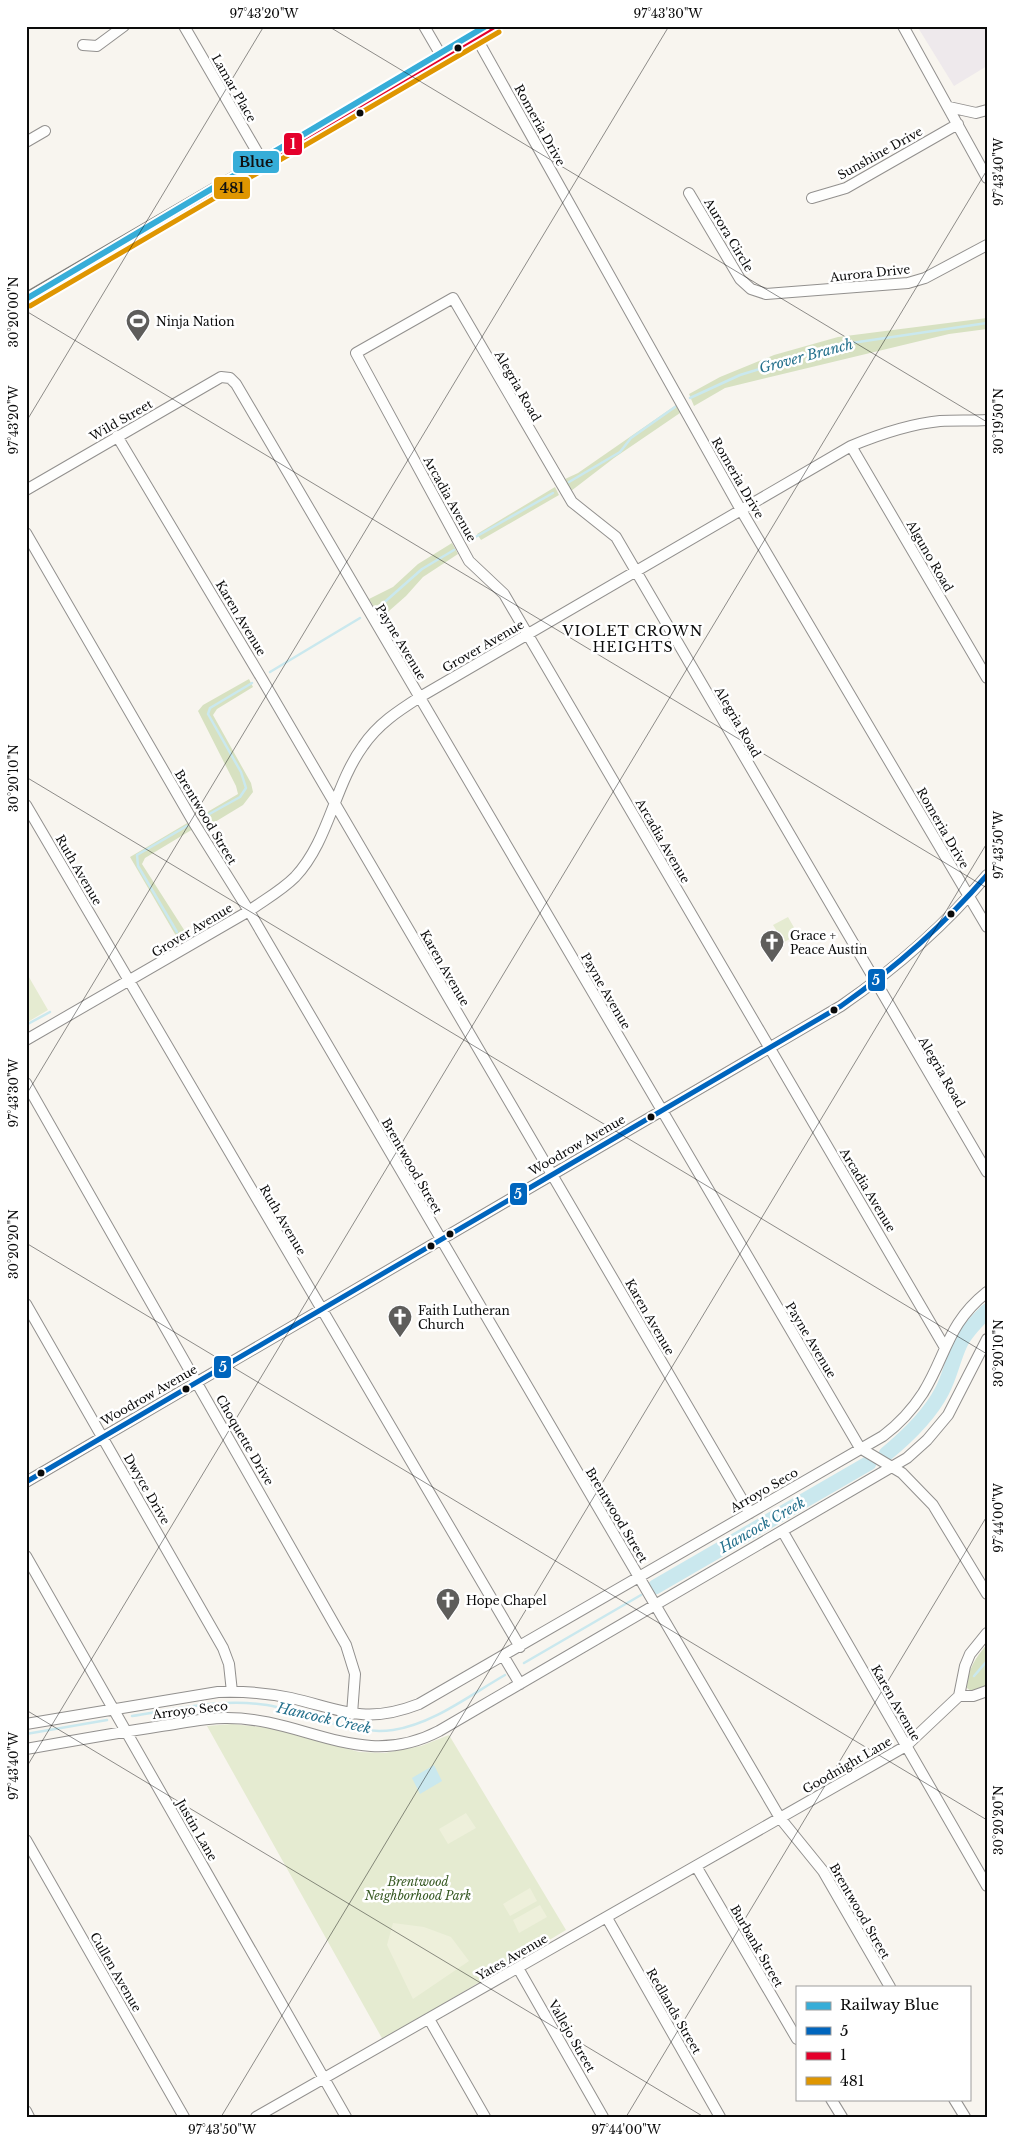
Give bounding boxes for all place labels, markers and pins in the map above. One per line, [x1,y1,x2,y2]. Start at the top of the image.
unlabelled marker [453,43,463,53]
unlabelled marker [355,108,365,118]
sports icon: Ninja Nation [125,308,151,342]
place label: Ninja Nation [156,314,234,329]
unlabelled marker [946,909,956,919]
place label: Grace + Peace Austin [790,928,867,957]
church icon: Grace + Peace Austin [759,929,785,963]
unlabelled marker [829,1005,839,1015]
unlabelled marker [646,1112,656,1122]
unlabelled marker [445,1229,455,1239]
unlabelled marker [426,1241,436,1251]
place label: Faith Lutheran Church [418,1303,510,1332]
church icon: Faith Lutheran Church [387,1304,413,1338]
unlabelled marker [181,1384,191,1394]
unlabelled marker [36,1468,46,1478]
church icon: Hope Chapel [435,1587,461,1621]
place label: Hope Chapel [466,1593,547,1608]

